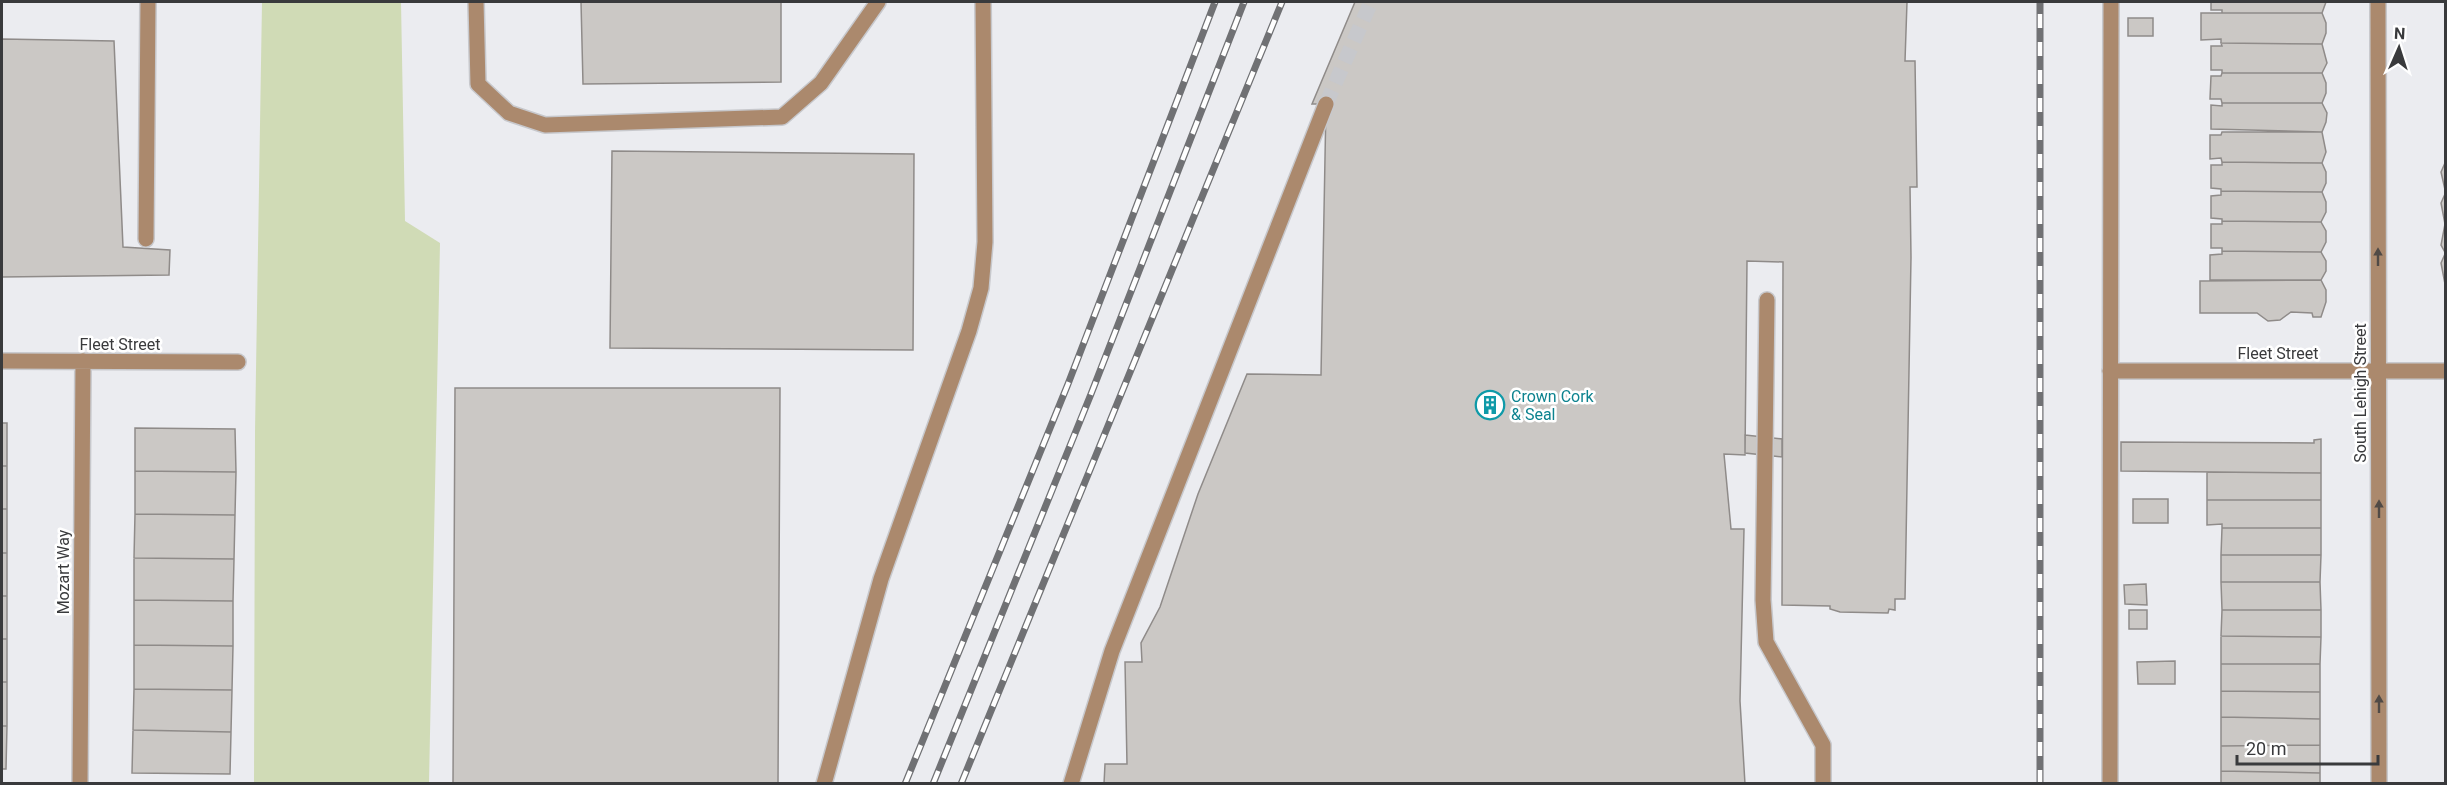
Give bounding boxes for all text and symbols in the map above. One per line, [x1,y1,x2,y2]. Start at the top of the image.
north arrow [2369,18,2429,78]
text: N [2394,24,2406,43]
one-way arrow [2373,247,2383,266]
street label: South Lehigh Street [2351,323,2370,463]
street label: Fleet Street [79,335,161,354]
street label: Fleet Street [2237,344,2319,363]
place label: Crown Cork & Seal [1511,387,1595,424]
building icon: Crown Cork & Seal [1474,389,1506,421]
one-way arrow [2374,500,2384,519]
street label: Mozart Way [54,529,73,614]
one-way arrow [2374,695,2384,714]
scale bar [2237,728,2378,766]
text: 20 m [2246,738,2286,759]

